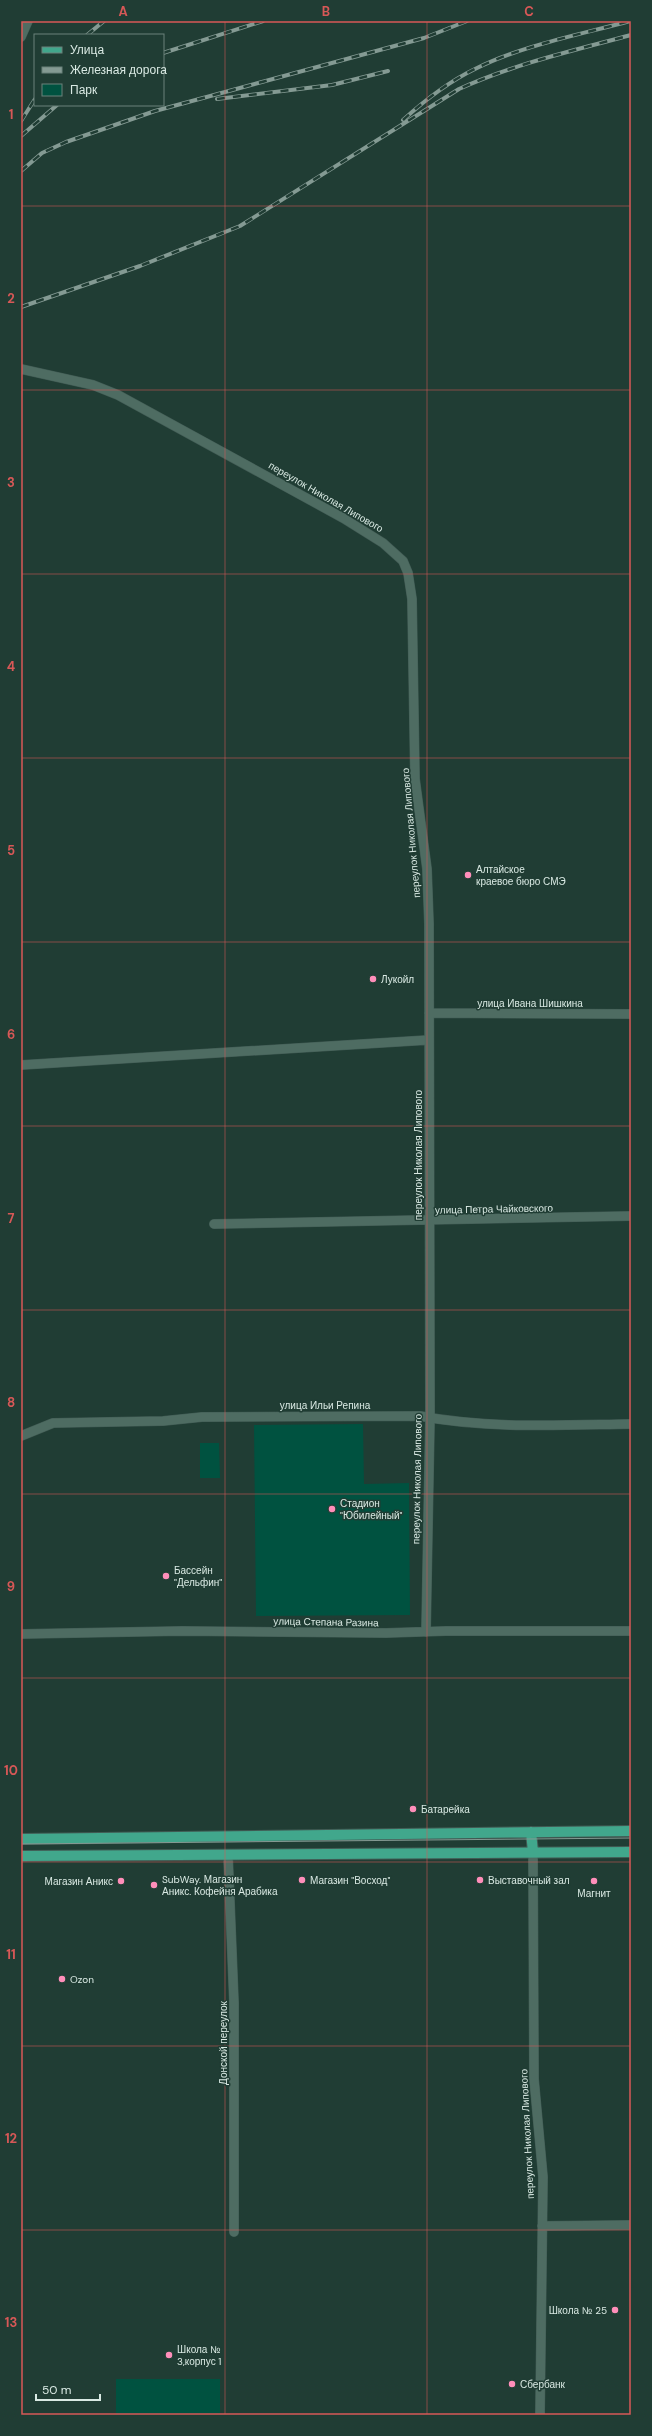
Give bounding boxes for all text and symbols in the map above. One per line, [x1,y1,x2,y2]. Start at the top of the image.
text: A [118,3,128,20]
text: B [322,3,330,20]
text: C [524,3,534,20]
legend [34,34,164,106]
text: Улица [70,42,104,58]
text: Железная дорога [70,62,167,78]
text: Парк [70,82,98,98]
text: 1 [9,106,13,123]
text: 2 [7,290,15,307]
street label: переулок Николая Липового [266,459,386,535]
text: 3 [7,474,15,491]
text: 4 [7,658,15,675]
street label: переулок Николая Липового [399,767,423,898]
text: 5 [7,842,15,859]
place label: Алтайское краевое бюро СМЭ [476,863,566,888]
marker: Алтайское краевое бюро СМЭ [463,870,473,880]
place label: Лукойл [381,973,414,986]
marker: Лукойл [368,974,378,984]
street label: улица Ивана Шишкина [477,997,583,1010]
text: 6 [7,1026,15,1043]
street label: переулок Николая Липового [412,1089,425,1220]
street label: улица Петра Чайковского [435,1201,554,1217]
text: 7 [8,1210,15,1227]
text: 8 [7,1394,15,1411]
street label: улица Ильи Репина [280,1399,371,1412]
street label: переулок Николая Липового [409,1413,425,1544]
place label: Стадион "Юбилейный" [340,1497,403,1522]
marker: Стадион "Юбилейный" [327,1504,337,1514]
place label: Бассейн "Дельфин" [174,1564,222,1589]
marker: Бассейн "Дельфин" [161,1571,171,1581]
text: 9 [7,1578,15,1595]
street label: улица Степана Разина [273,1615,379,1629]
text: 10 [4,1762,18,1779]
place label: Батарейка [421,1803,470,1816]
marker: Батарейка [408,1804,418,1814]
place label: SubWay. Магазин Аникс. Кофейня Арабика [162,1873,278,1898]
place label: Магазин "Восход" [310,1874,390,1887]
place label: Выставочный зал [488,1874,570,1887]
place label: Магазин Аникс [45,1875,113,1888]
marker: Магазин "Восход" [297,1875,307,1885]
marker: Выставочный зал [475,1875,485,1885]
marker: Магазин Аникс [116,1876,126,1886]
marker: Магнит [589,1876,599,1886]
marker: SubWay. Магазин Аникс. Кофейня Арабика [149,1880,159,1890]
place label: Магнит [577,1887,611,1900]
text: 11 [6,1946,16,1963]
place label: Ozon [70,1973,94,1986]
marker: Ozon [57,1974,67,1984]
street label: Донской переулок [217,2000,230,2085]
street label: переулок Николая Липового [517,2068,537,2199]
text: 12 [5,2130,17,2147]
place label: Школа № 25 [549,2304,607,2317]
marker: Школа № 25 [610,2305,620,2315]
text: 13 [5,2314,17,2331]
place label: Школа № 3,корпус 1 [177,2343,221,2368]
marker: Школа № 3,корпус 1 [164,2350,174,2360]
scale bar [36,2376,100,2402]
place label: Сбербанк [520,2378,566,2391]
marker: Сбербанк [507,2379,517,2389]
text: 50 m [42,2382,71,2398]

